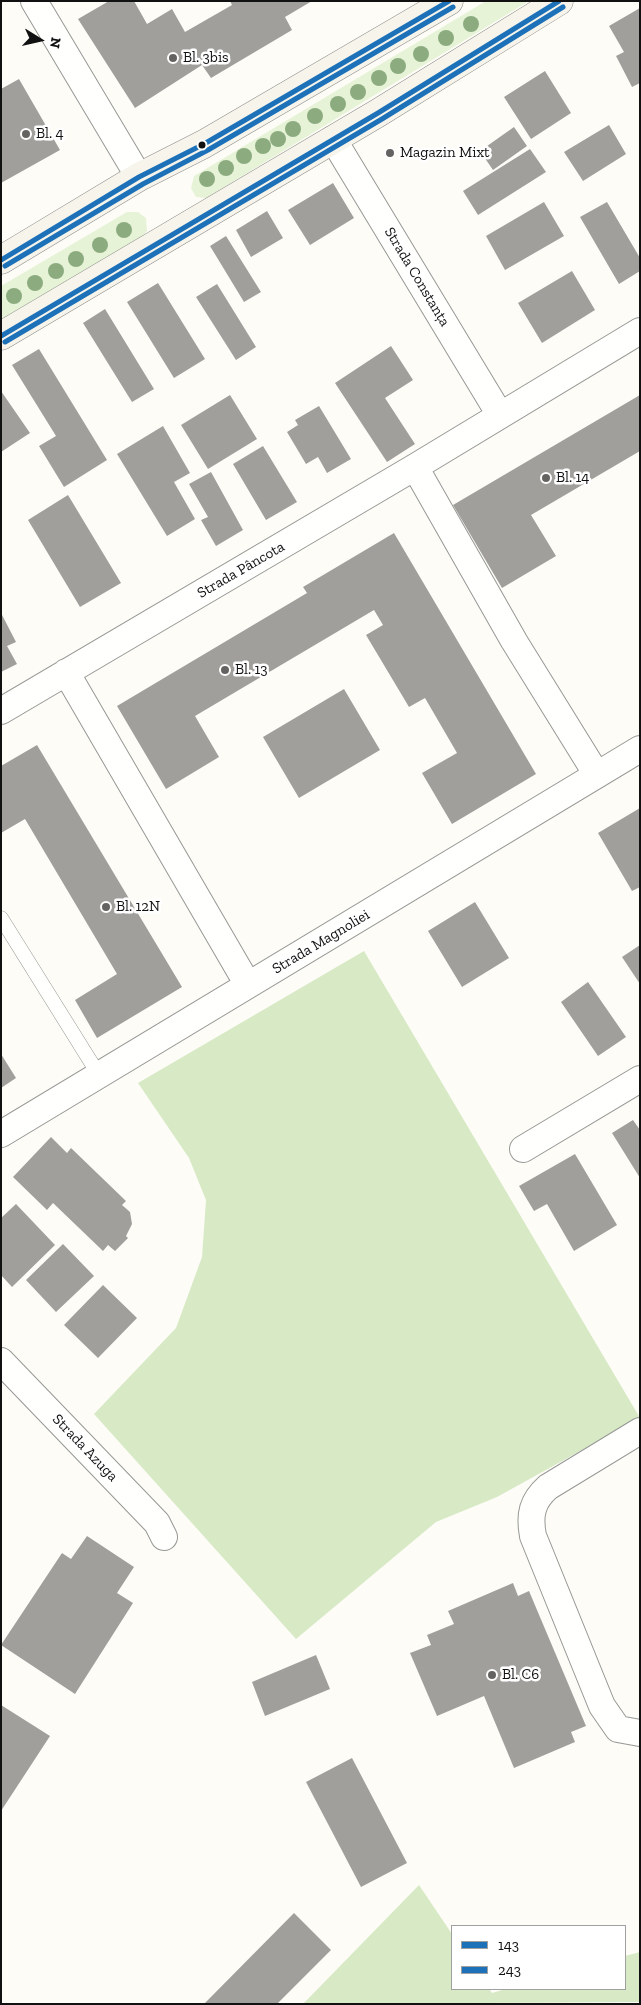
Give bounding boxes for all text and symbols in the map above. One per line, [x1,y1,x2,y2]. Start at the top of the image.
north arrow [15,15,65,65]
text: N [46,36,65,49]
place label: Bl. 3bis [183,49,229,67]
marker: Bl. 3bis [167,52,179,64]
place label: Bl. 4 [36,125,64,143]
marker: Bl. 4 [20,128,32,140]
unlabelled marker [197,140,207,150]
place label: Magazin Mixt [400,144,490,162]
marker: Magazin Mixt [384,147,396,159]
street label: Strada Constanța [380,224,454,330]
place label: Bl. 14 [556,469,589,487]
marker: Bl. 14 [540,472,552,484]
street label: Strada Pâncota [194,538,288,602]
place label: Bl. 13 [235,661,268,679]
marker: Bl. 13 [219,664,231,676]
place label: Bl. 12N [116,898,160,916]
marker: Bl. 12N [100,901,112,913]
street label: Strada Magnoliei [269,906,373,978]
street label: Strada Azuga [48,1411,122,1485]
place label: Bl. C6 [502,1666,539,1684]
marker: Bl. C6 [486,1669,498,1681]
legend [451,1925,626,1990]
text: 143 [498,1936,519,1954]
text: 243 [498,1961,521,1979]

